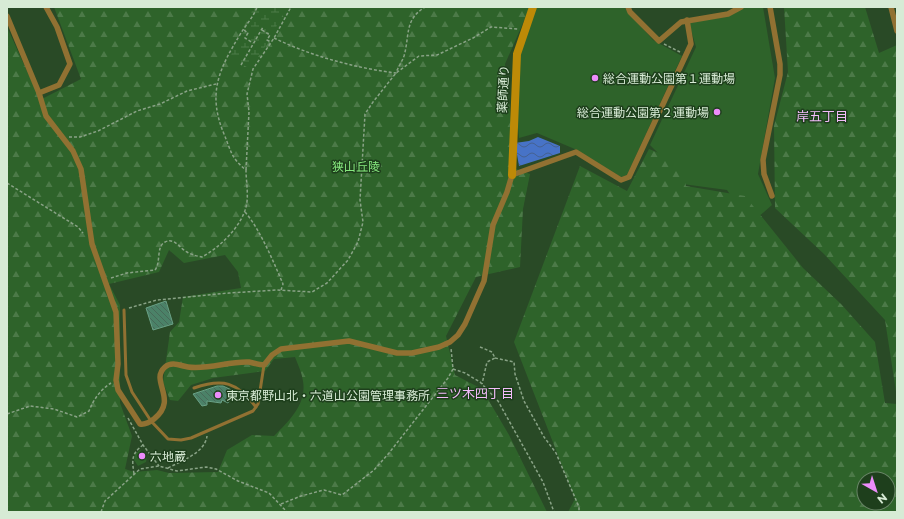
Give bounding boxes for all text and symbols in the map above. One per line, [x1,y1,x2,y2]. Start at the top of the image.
street label: 薬師通り [494,65,512,113]
place label: 総合運動公園第１運動場 [603,71,735,86]
marker: 総合運動公園第１運動場 [590,73,600,83]
place label: 総合運動公園第２運動場 [577,105,709,120]
marker: 総合運動公園第２運動場 [712,107,722,117]
district label: 岸五丁目 [796,108,848,124]
park label: 狭山丘陵 [332,159,380,174]
district label: 三ツ木四丁目 [436,385,514,401]
place label: 東京都野山北・六道山公園管理事務所 [226,388,430,403]
marker: 東京都野山北・六道山公園管理事務所 [213,390,223,400]
place label: 六地蔵 [150,449,186,464]
marker: 六地蔵 [137,451,147,461]
north arrow [856,471,896,511]
text: N [874,491,890,507]

